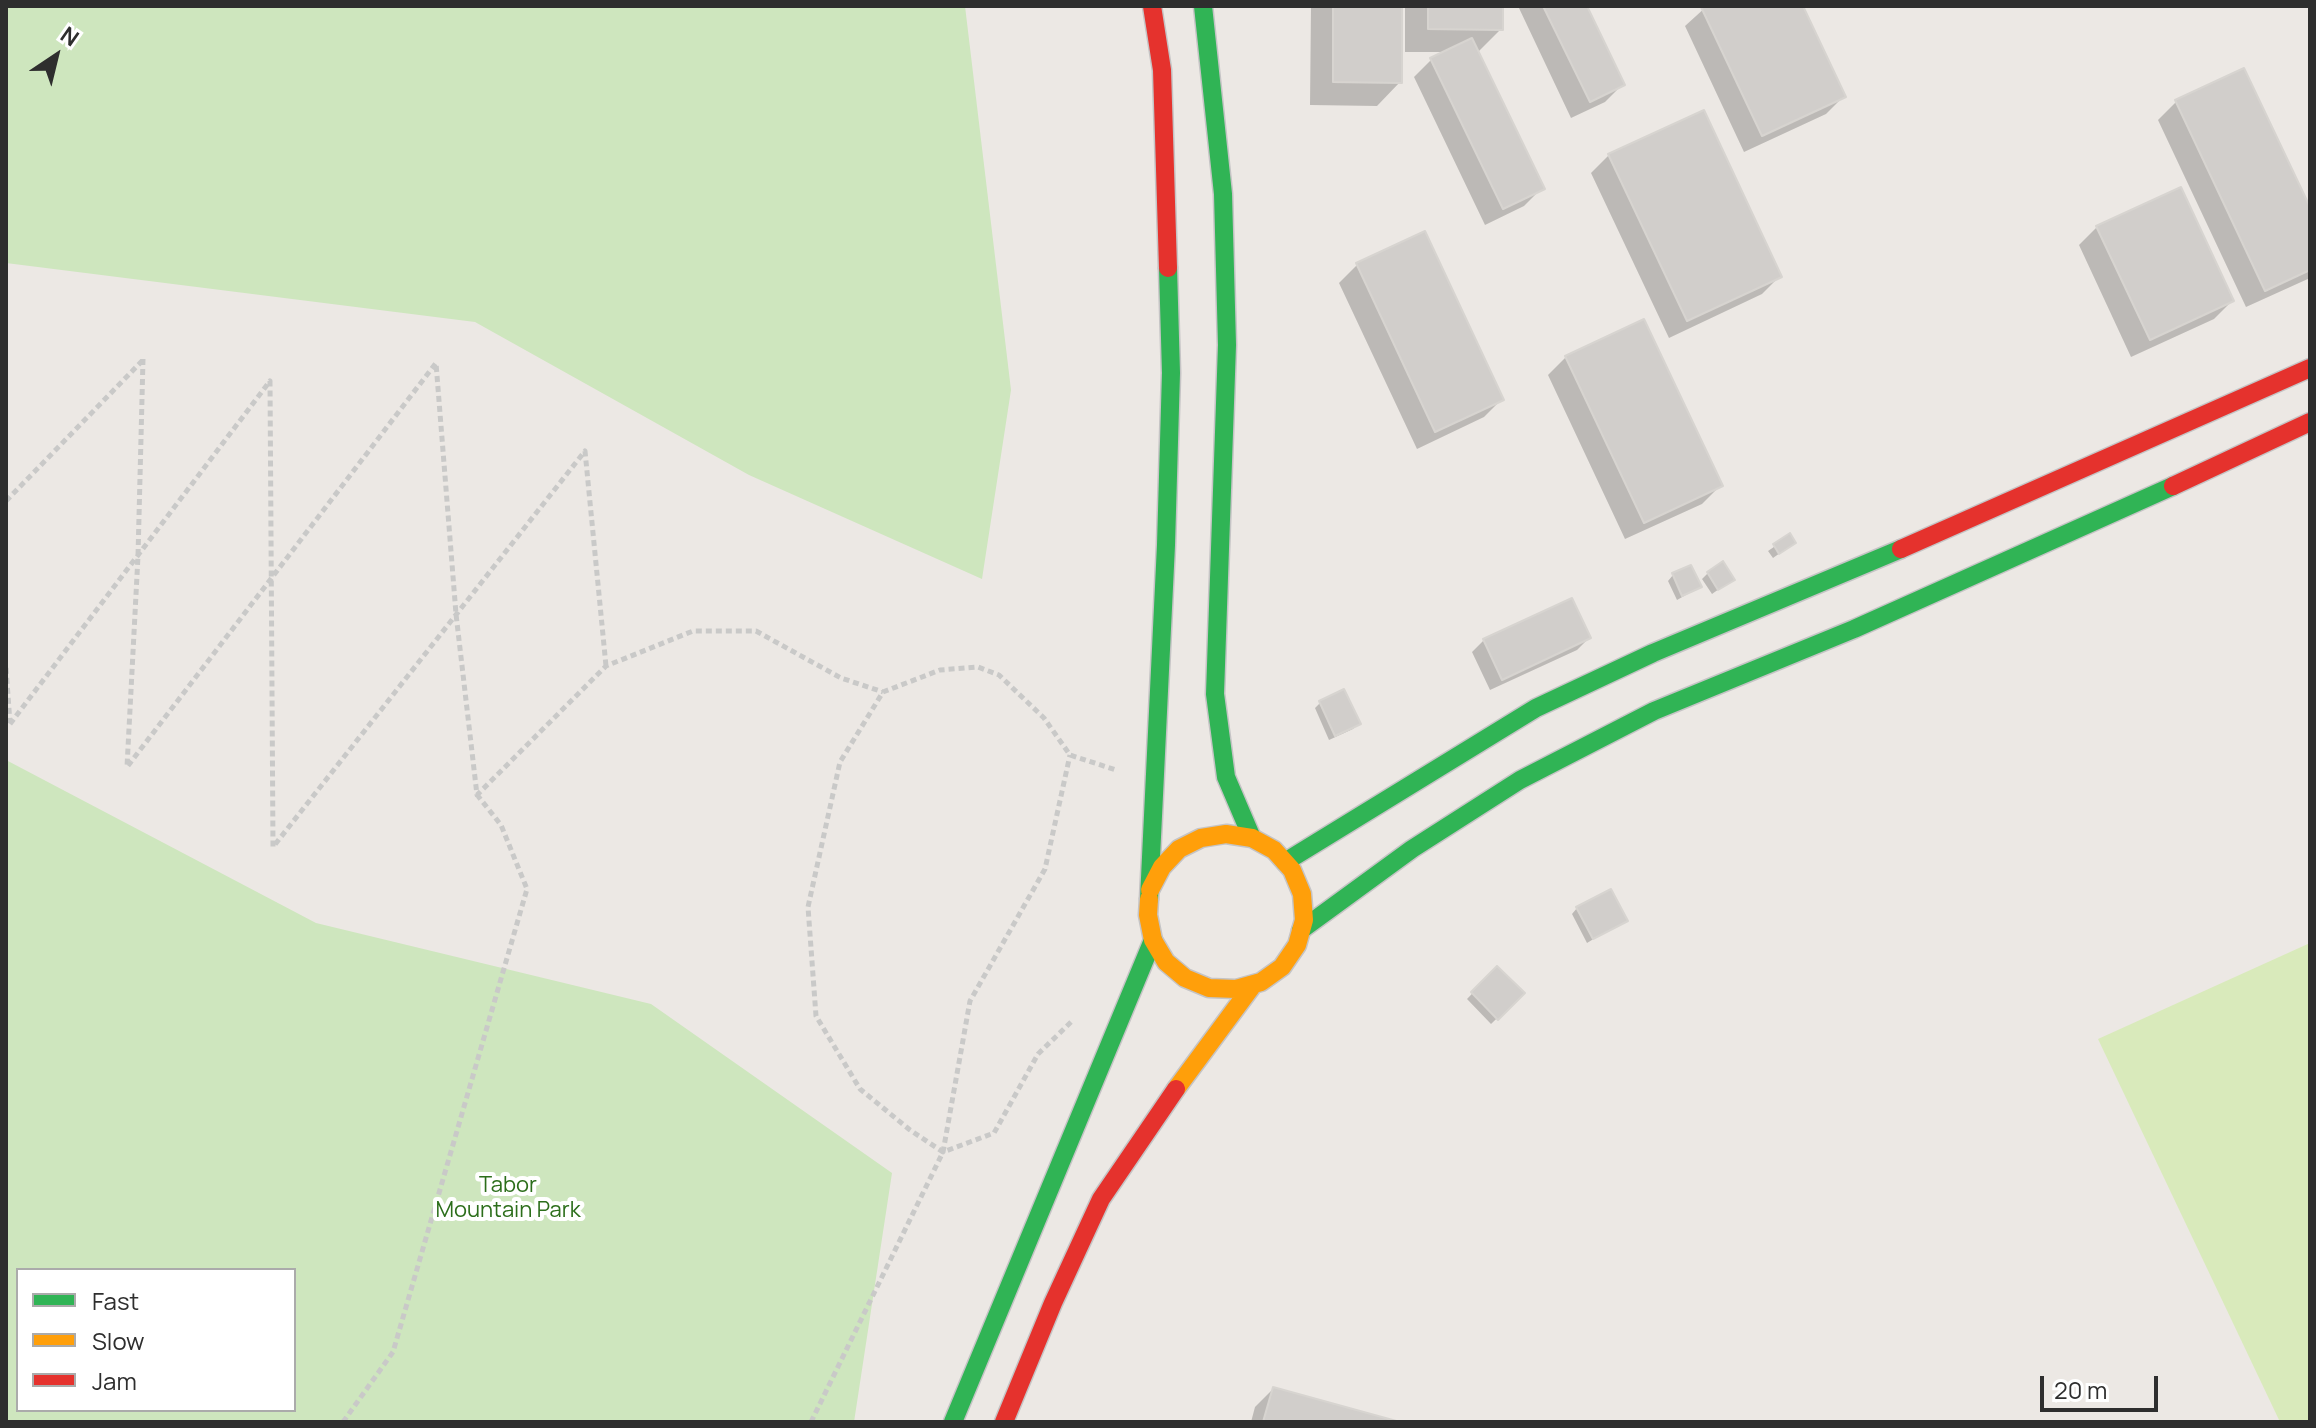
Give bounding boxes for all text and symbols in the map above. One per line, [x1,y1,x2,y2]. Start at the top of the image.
north arrow [16,16,96,96]
text: N [55,20,85,53]
park label: Tabor Mountain Park [435,1173,581,1224]
legend [16,1268,296,1412]
text: Fast [92,1284,139,1317]
text: Slow [92,1324,145,1357]
scale bar [2044,1360,2162,1410]
text: Jam [92,1364,137,1397]
text: 20 m [2054,1373,2107,1406]

